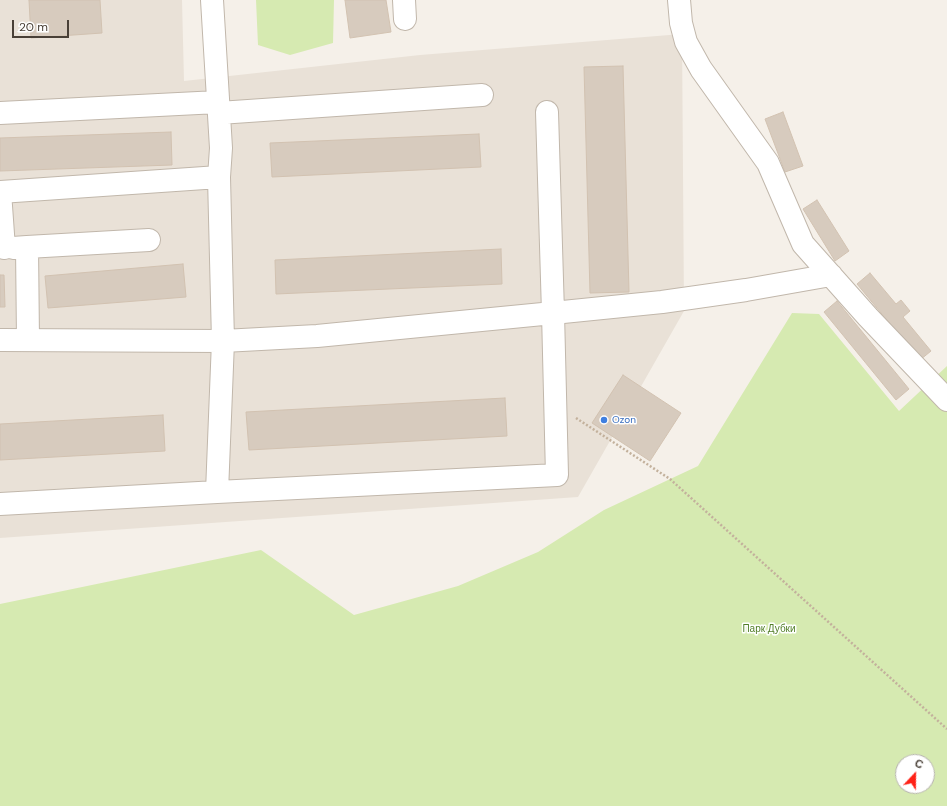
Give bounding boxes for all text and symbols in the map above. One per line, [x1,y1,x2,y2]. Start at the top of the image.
scale bar [14,12,71,38]
text: 20 m [19,19,48,35]
place label: Ozon [612,414,636,426]
marker: Ozon [599,415,609,425]
park label: Парк Дубки [742,623,796,635]
north arrow [895,754,935,794]
text: С [913,756,925,772]

